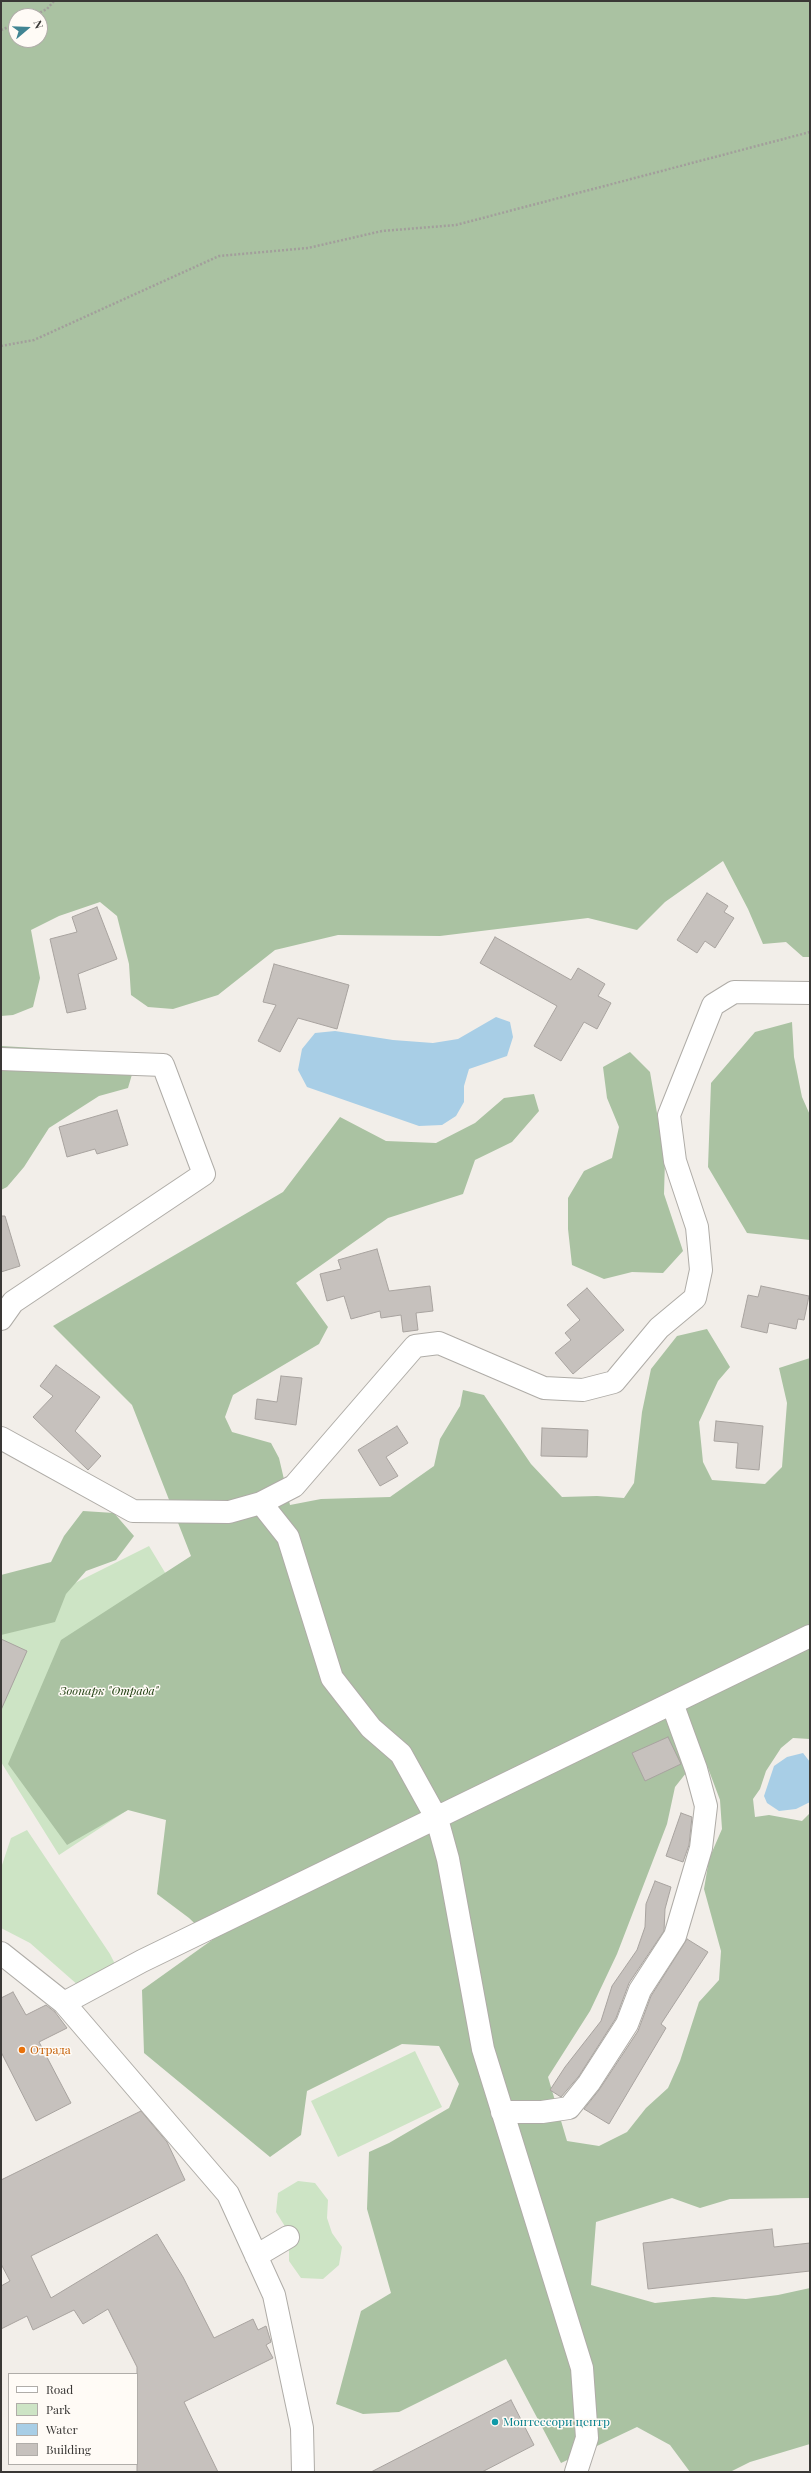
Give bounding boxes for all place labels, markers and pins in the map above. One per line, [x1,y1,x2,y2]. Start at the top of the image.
place label: Отрада [30,2043,71,2057]
marker: Отрада [17,2045,27,2055]
place label: Монтессори центр [503,2415,610,2429]
marker: Монтессори центр [490,2417,500,2427]

